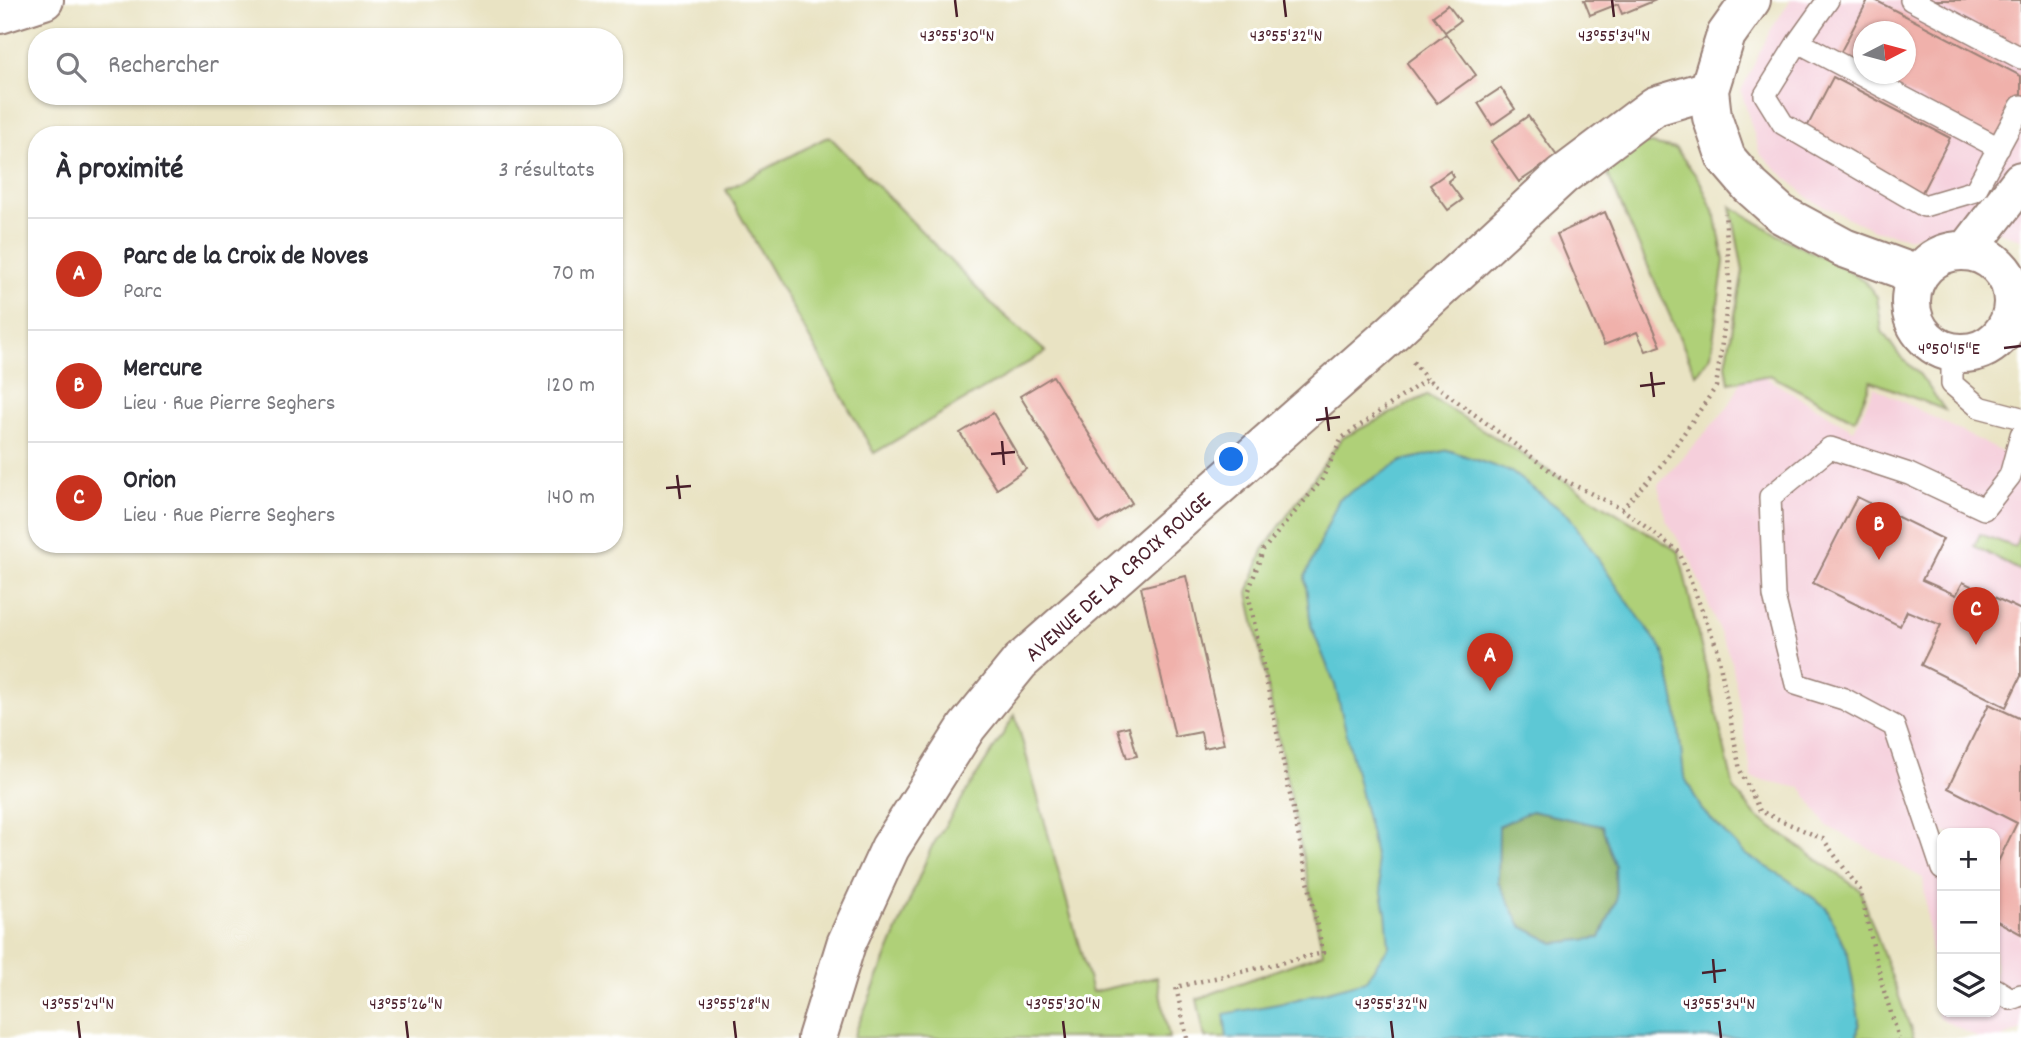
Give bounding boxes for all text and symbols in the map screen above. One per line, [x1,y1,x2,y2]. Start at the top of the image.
north arrow [1853,21,1916,84]
text: 43°55'30"N [920,25,994,50]
text: 43°55'32"N [1250,25,1322,50]
text: 43°55'34"N [1578,25,1650,50]
search box [28,28,623,105]
icon: search [52,48,90,86]
text: Rechercher [108,48,219,85]
text: À proximité [56,150,183,193]
text: 3 résultats [499,155,595,188]
text: Parc de la Croix de Noves [123,239,369,276]
text: A [73,258,85,291]
text: 70 m [553,258,595,291]
text: Parc [123,276,162,309]
text: 4°50'15"E [1918,338,1980,363]
text: Mercure [123,351,202,388]
text: B [74,370,84,403]
text: 120 m [546,370,595,403]
text: Lieu · Rue Pierre Seghers [123,388,335,421]
your location [1214,442,1248,476]
text: Orion [123,463,176,500]
text: C [73,482,85,515]
text: 140 m [547,482,595,515]
street label: AVENUE DE LA CROIX ROUGE [1019,485,1220,671]
text: Lieu · Rue Pierre Seghers [123,500,335,533]
pin: B [1856,502,1902,560]
pin: C [1953,587,1999,645]
pin: A [1467,633,1513,691]
map controls [1937,828,2000,1017]
button: + [1937,828,2000,891]
button: − [1937,891,2000,954]
button: layers [1937,954,2000,1017]
text: 43°55'24"N [42,993,114,1018]
text: 43°55'26"N [369,993,443,1018]
text: 43°55'28"N [698,993,770,1018]
text: 43°55'30"N [1026,993,1100,1018]
text: 43°55'32"N [1355,993,1427,1018]
text: 43°55'34"N [1683,993,1755,1018]

